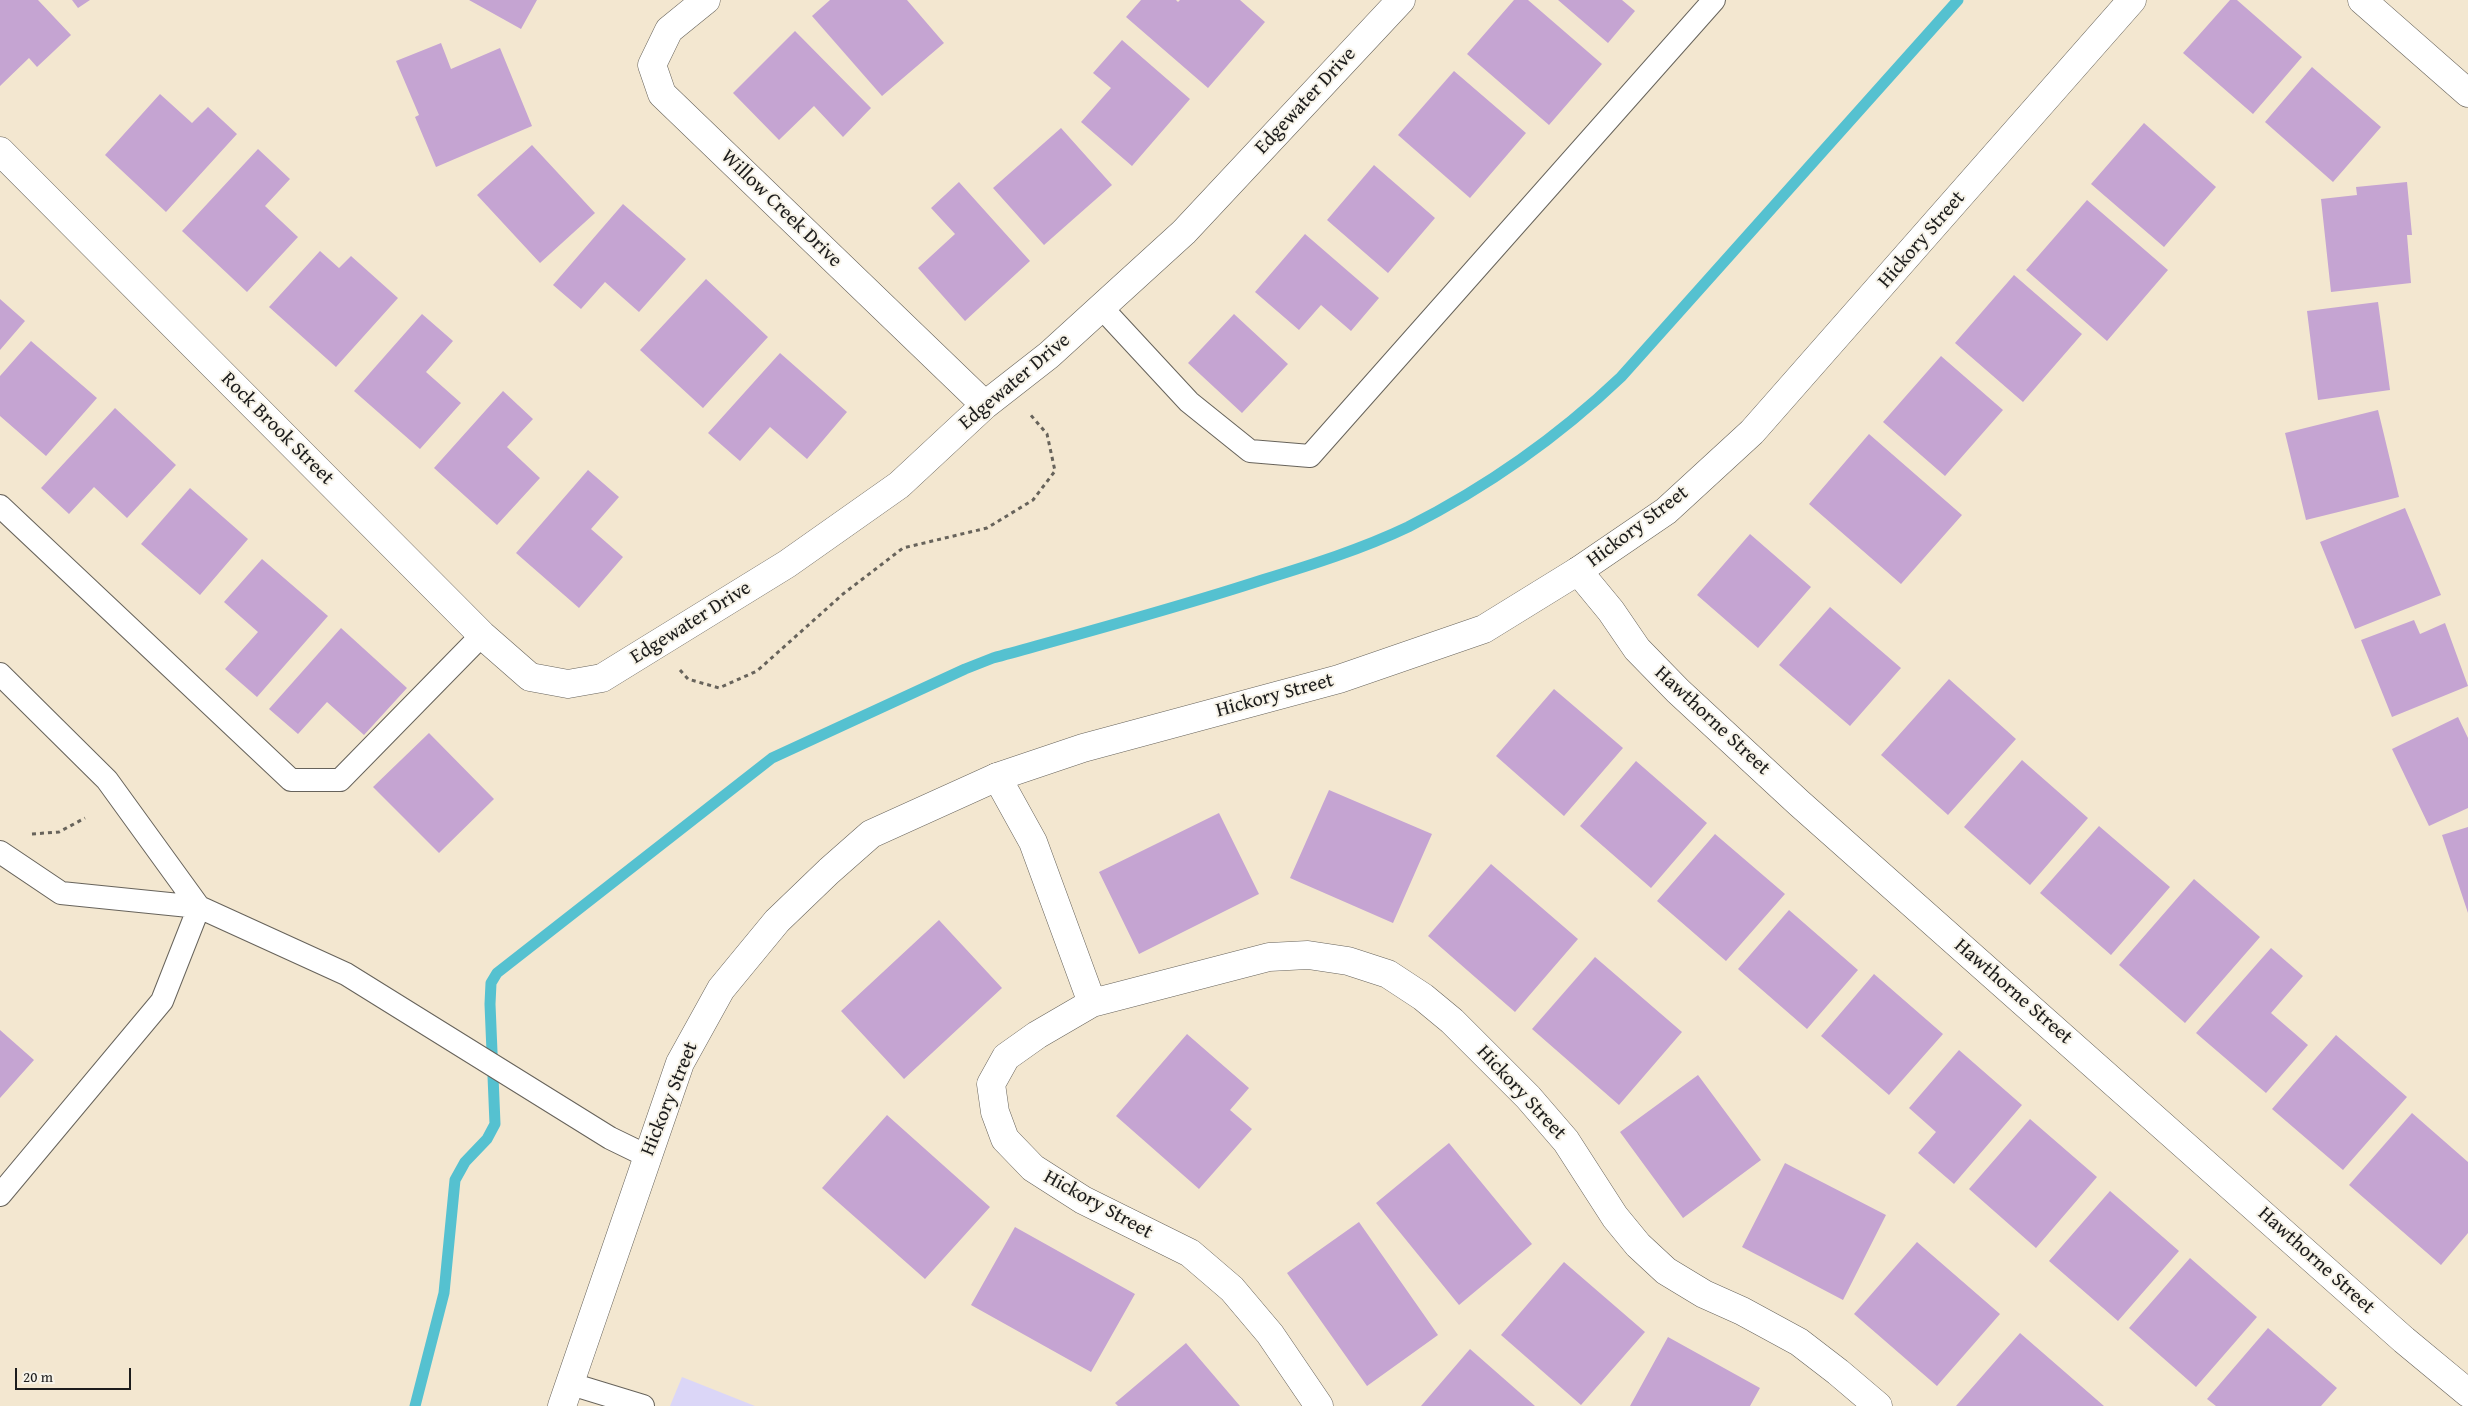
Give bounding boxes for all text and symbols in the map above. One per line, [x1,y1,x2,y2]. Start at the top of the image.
street label: Edgewater Drive [1250,43,1362,159]
street label: Willow Creek Drive [715,145,847,273]
street label: Hickory Street [1873,187,1971,293]
street label: Edgewater Drive [955,329,1075,435]
street label: Rock Brook Street [216,368,338,490]
street label: Hickory Street [1583,481,1693,573]
street label: Edgewater Drive [626,576,756,670]
street label: Hawthorne Street [1649,661,1775,781]
street label: Hickory Street [1214,669,1336,723]
street label: Hawthorne Street [1949,934,2077,1050]
street label: Hickory Street [636,1039,704,1159]
street label: Hickory Street [1471,1041,1571,1145]
street label: Hickory Street [1039,1165,1157,1245]
street label: Hawthorne Street [2253,1202,2379,1320]
scale bar [18,1358,134,1390]
text: 20 m [23,1366,53,1387]

